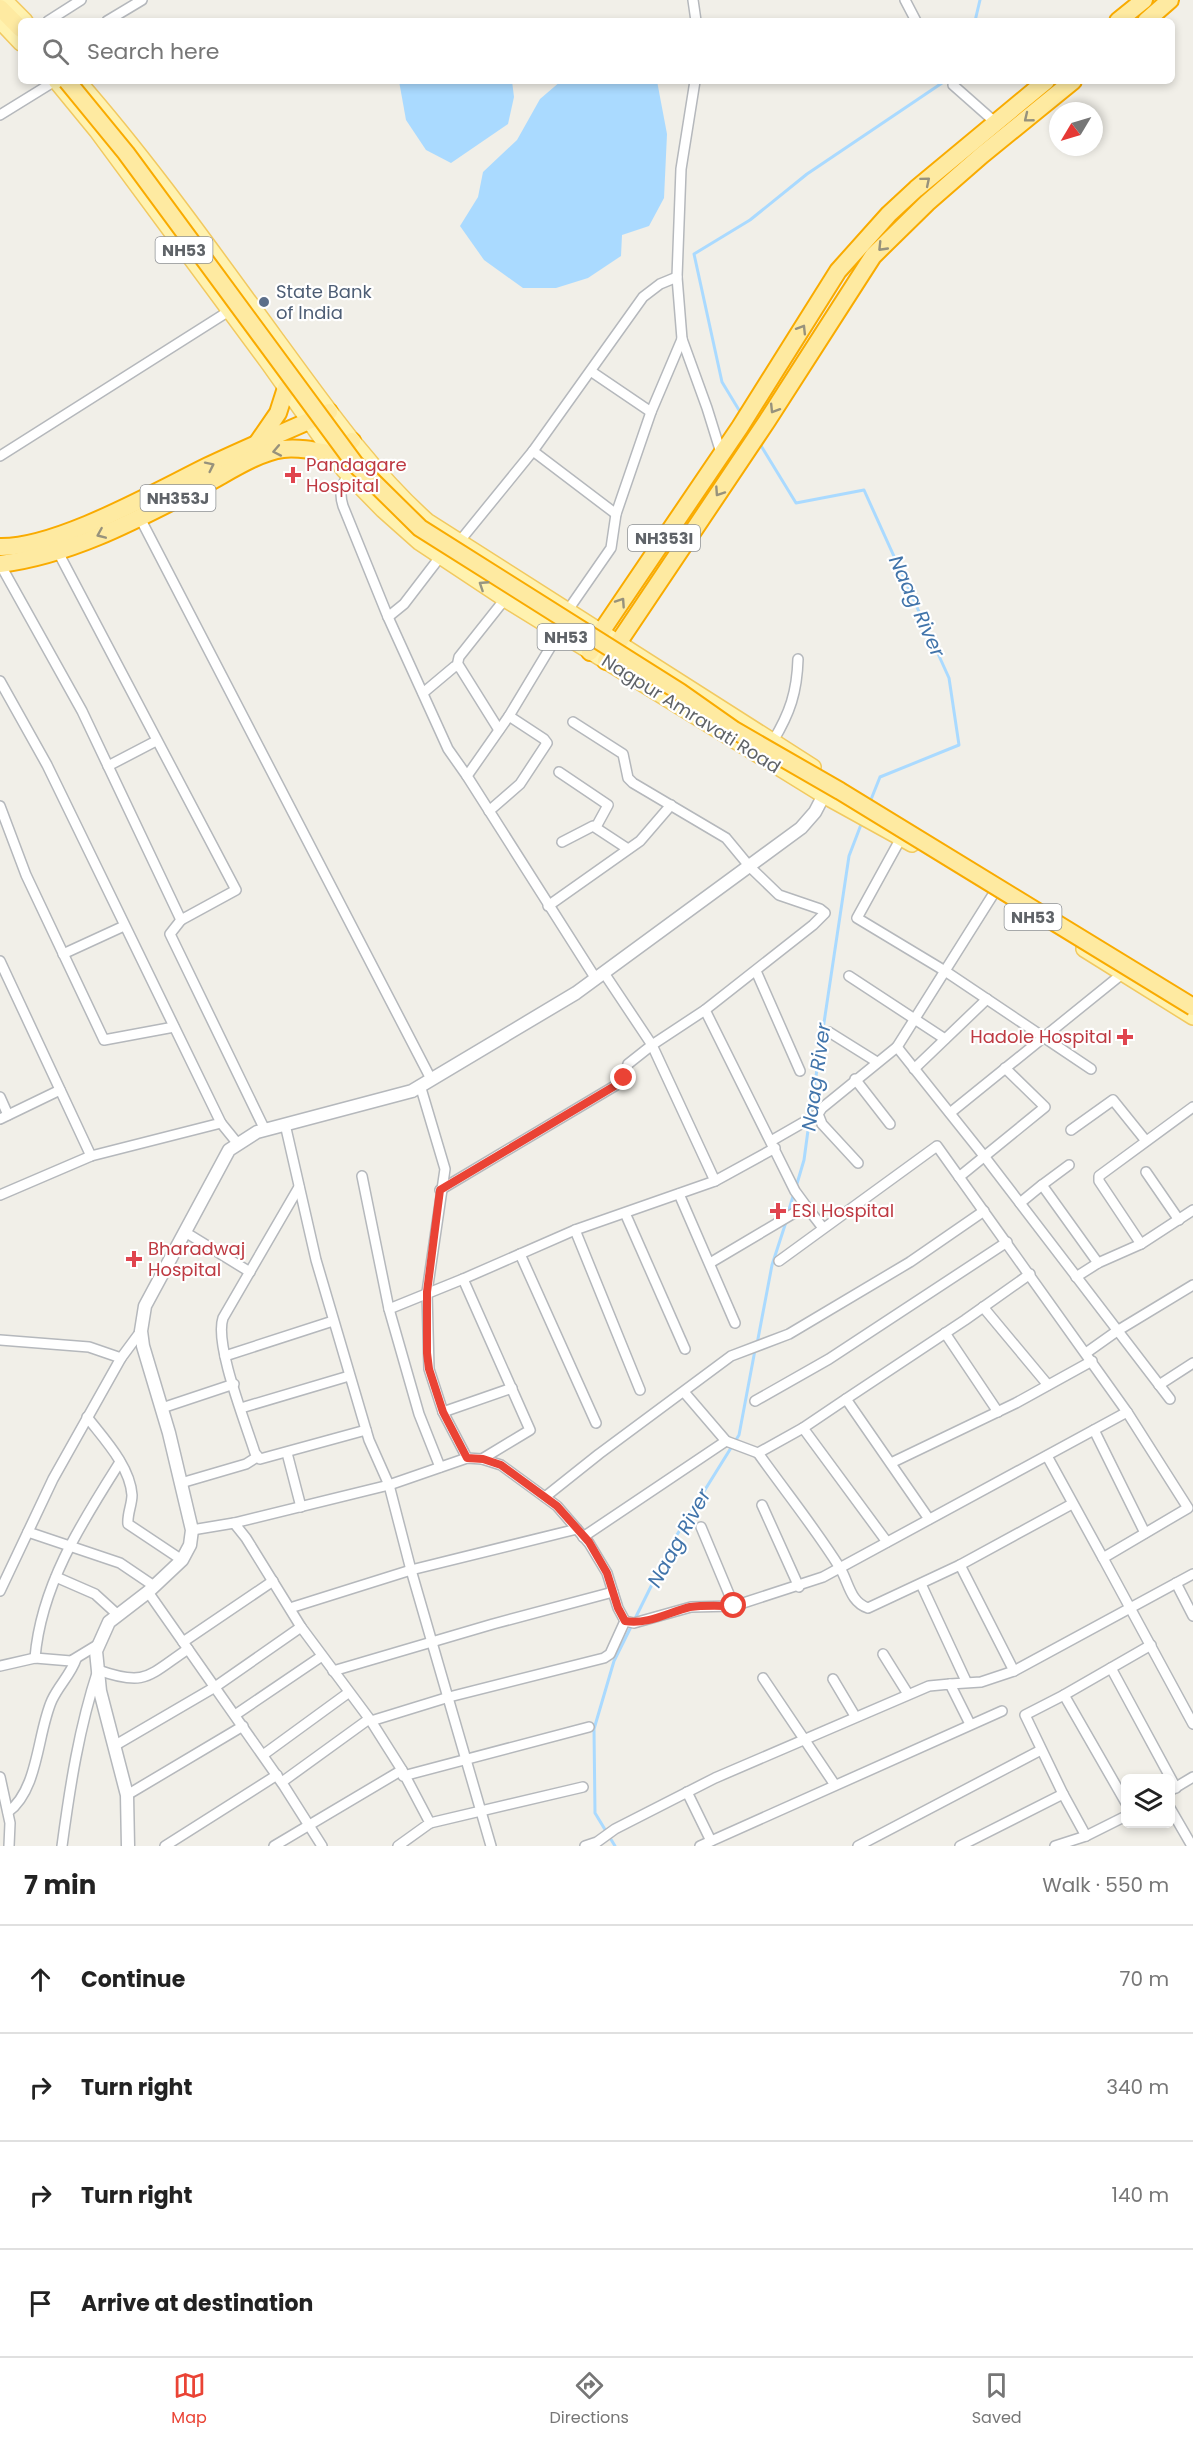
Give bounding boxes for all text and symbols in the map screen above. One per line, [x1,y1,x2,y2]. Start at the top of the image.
search box [18,18,1175,84]
icon: search [39,35,72,68]
text: Search here [87,36,220,67]
north arrow [1049,102,1103,156]
one-way arrow [1023,110,1034,121]
one-way arrow [919,177,930,188]
road number: NH53 [156,237,213,263]
one-way arrow [878,240,889,251]
place label: State Bank of India [276,279,373,325]
marker: State Bank of India [257,295,271,309]
one-way arrow [794,325,806,335]
one-way arrow [771,403,782,414]
one-way arrow [272,444,282,457]
place label: Pandagare Hospital [306,452,407,498]
one-way arrow [203,461,214,473]
marker: Pandagare Hospital [284,466,302,484]
road number: NH353J [140,485,216,511]
one-way arrow [716,486,727,497]
road number: NH353I [628,525,700,551]
one-way arrow [97,527,108,539]
water label: Naag River [882,551,952,662]
one-way arrow [479,581,490,592]
one-way arrow [614,598,625,609]
road number: NH53 [538,624,594,650]
street label: Nagpur Amravati Road [597,648,785,779]
road number: NH53 [1004,904,1062,930]
water label: Naag River [795,1021,838,1133]
place label: Hadole Hospital [970,1024,1112,1049]
marker: Hadole Hospital [1116,1028,1134,1046]
route end [610,1064,636,1090]
place label: ESI Hospital [792,1198,894,1223]
marker: ESI Hospital [769,1202,787,1220]
place label: Bharadwaj Hospital [148,1236,245,1282]
marker: Bharadwaj Hospital [125,1250,143,1268]
water label: Naag River [640,1483,718,1592]
route start [720,1592,746,1618]
map controls [1121,1774,1175,1828]
button: layers [1121,1774,1175,1828]
text: 7 min [24,1867,96,1903]
text: Walk · 550 m [1042,1871,1169,1899]
icon: ahead [24,1963,57,1996]
text: Continue [81,1964,185,1995]
text: 70 m [1120,1965,1169,1993]
icon: right [24,2071,57,2104]
text: Turn right [81,2072,192,2103]
text: 340 m [1106,2073,1169,2101]
icon: right [24,2179,57,2212]
text: Turn right [81,2180,192,2211]
text: 140 m [1112,2181,1169,2209]
icon: arrive [24,2287,57,2320]
text: Arrive at destination [81,2288,313,2319]
tab: Map [171,2369,207,2430]
tab: Directions [550,2369,629,2430]
tab: Saved [972,2369,1022,2430]

